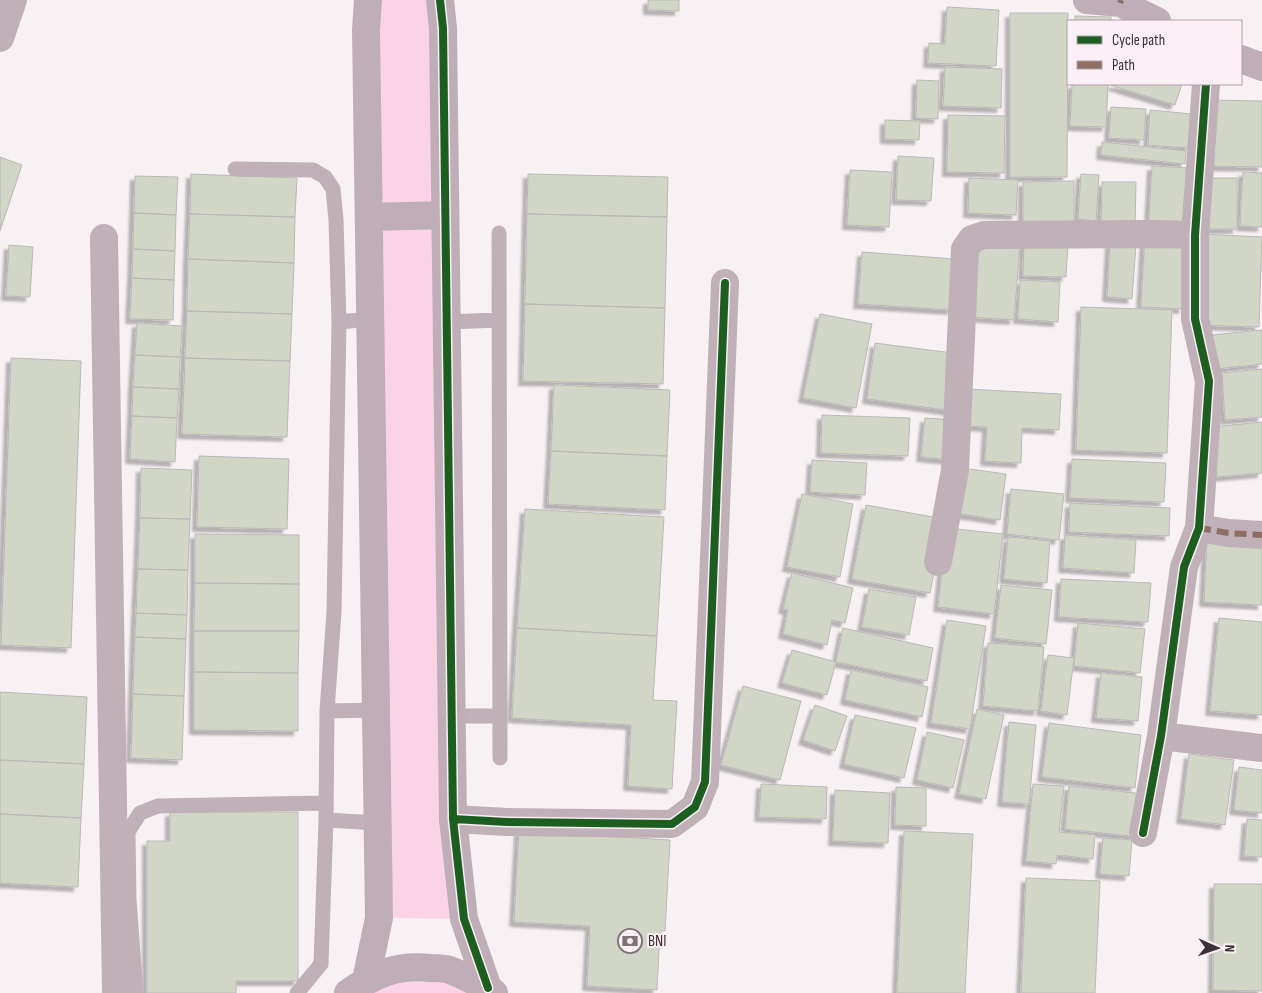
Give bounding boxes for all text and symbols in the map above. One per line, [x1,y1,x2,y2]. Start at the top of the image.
legend [1067,20,1242,85]
text: Cycle path [1112,31,1165,50]
text: Path [1112,56,1135,75]
north arrow [1192,923,1242,973]
bank icon: BNI [617,928,643,954]
place label: BNI [648,932,667,951]
text: N [1221,944,1238,952]

